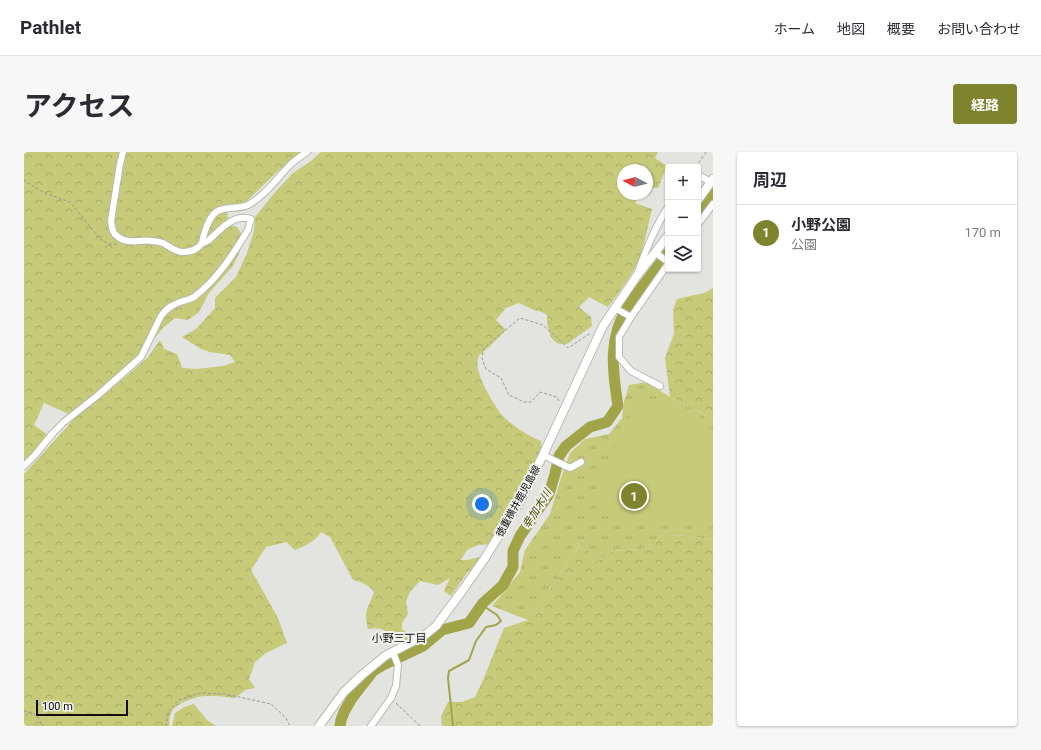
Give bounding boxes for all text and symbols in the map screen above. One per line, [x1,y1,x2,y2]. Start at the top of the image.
text: Pathlet [20,16,81,39]
text: ホーム [773,21,815,37]
text: 地図 [837,21,865,37]
text: 概要 [887,21,915,37]
text: お問い合わせ [937,21,1021,37]
button: 経路 [953,84,1017,124]
text: アクセス [24,90,135,123]
north arrow [617,164,653,200]
map controls [665,164,701,272]
button: + [665,164,701,200]
text: 周辺 [753,170,787,190]
button: − [665,200,701,236]
text: 小野公園 [791,216,851,234]
text: 1 [762,225,770,240]
text: 170 m [964,225,1001,240]
button: layers [665,236,701,272]
text: 公園 [791,237,817,252]
street label: 徳重横井鹿児島線 [494,463,542,539]
pin: 1 [621,481,647,511]
water label: 幸加木川 [520,486,555,531]
your location [472,494,492,514]
district label: 小野三丁目 [372,632,427,645]
scale bar [36,698,128,717]
text: 100 m [42,700,73,713]

